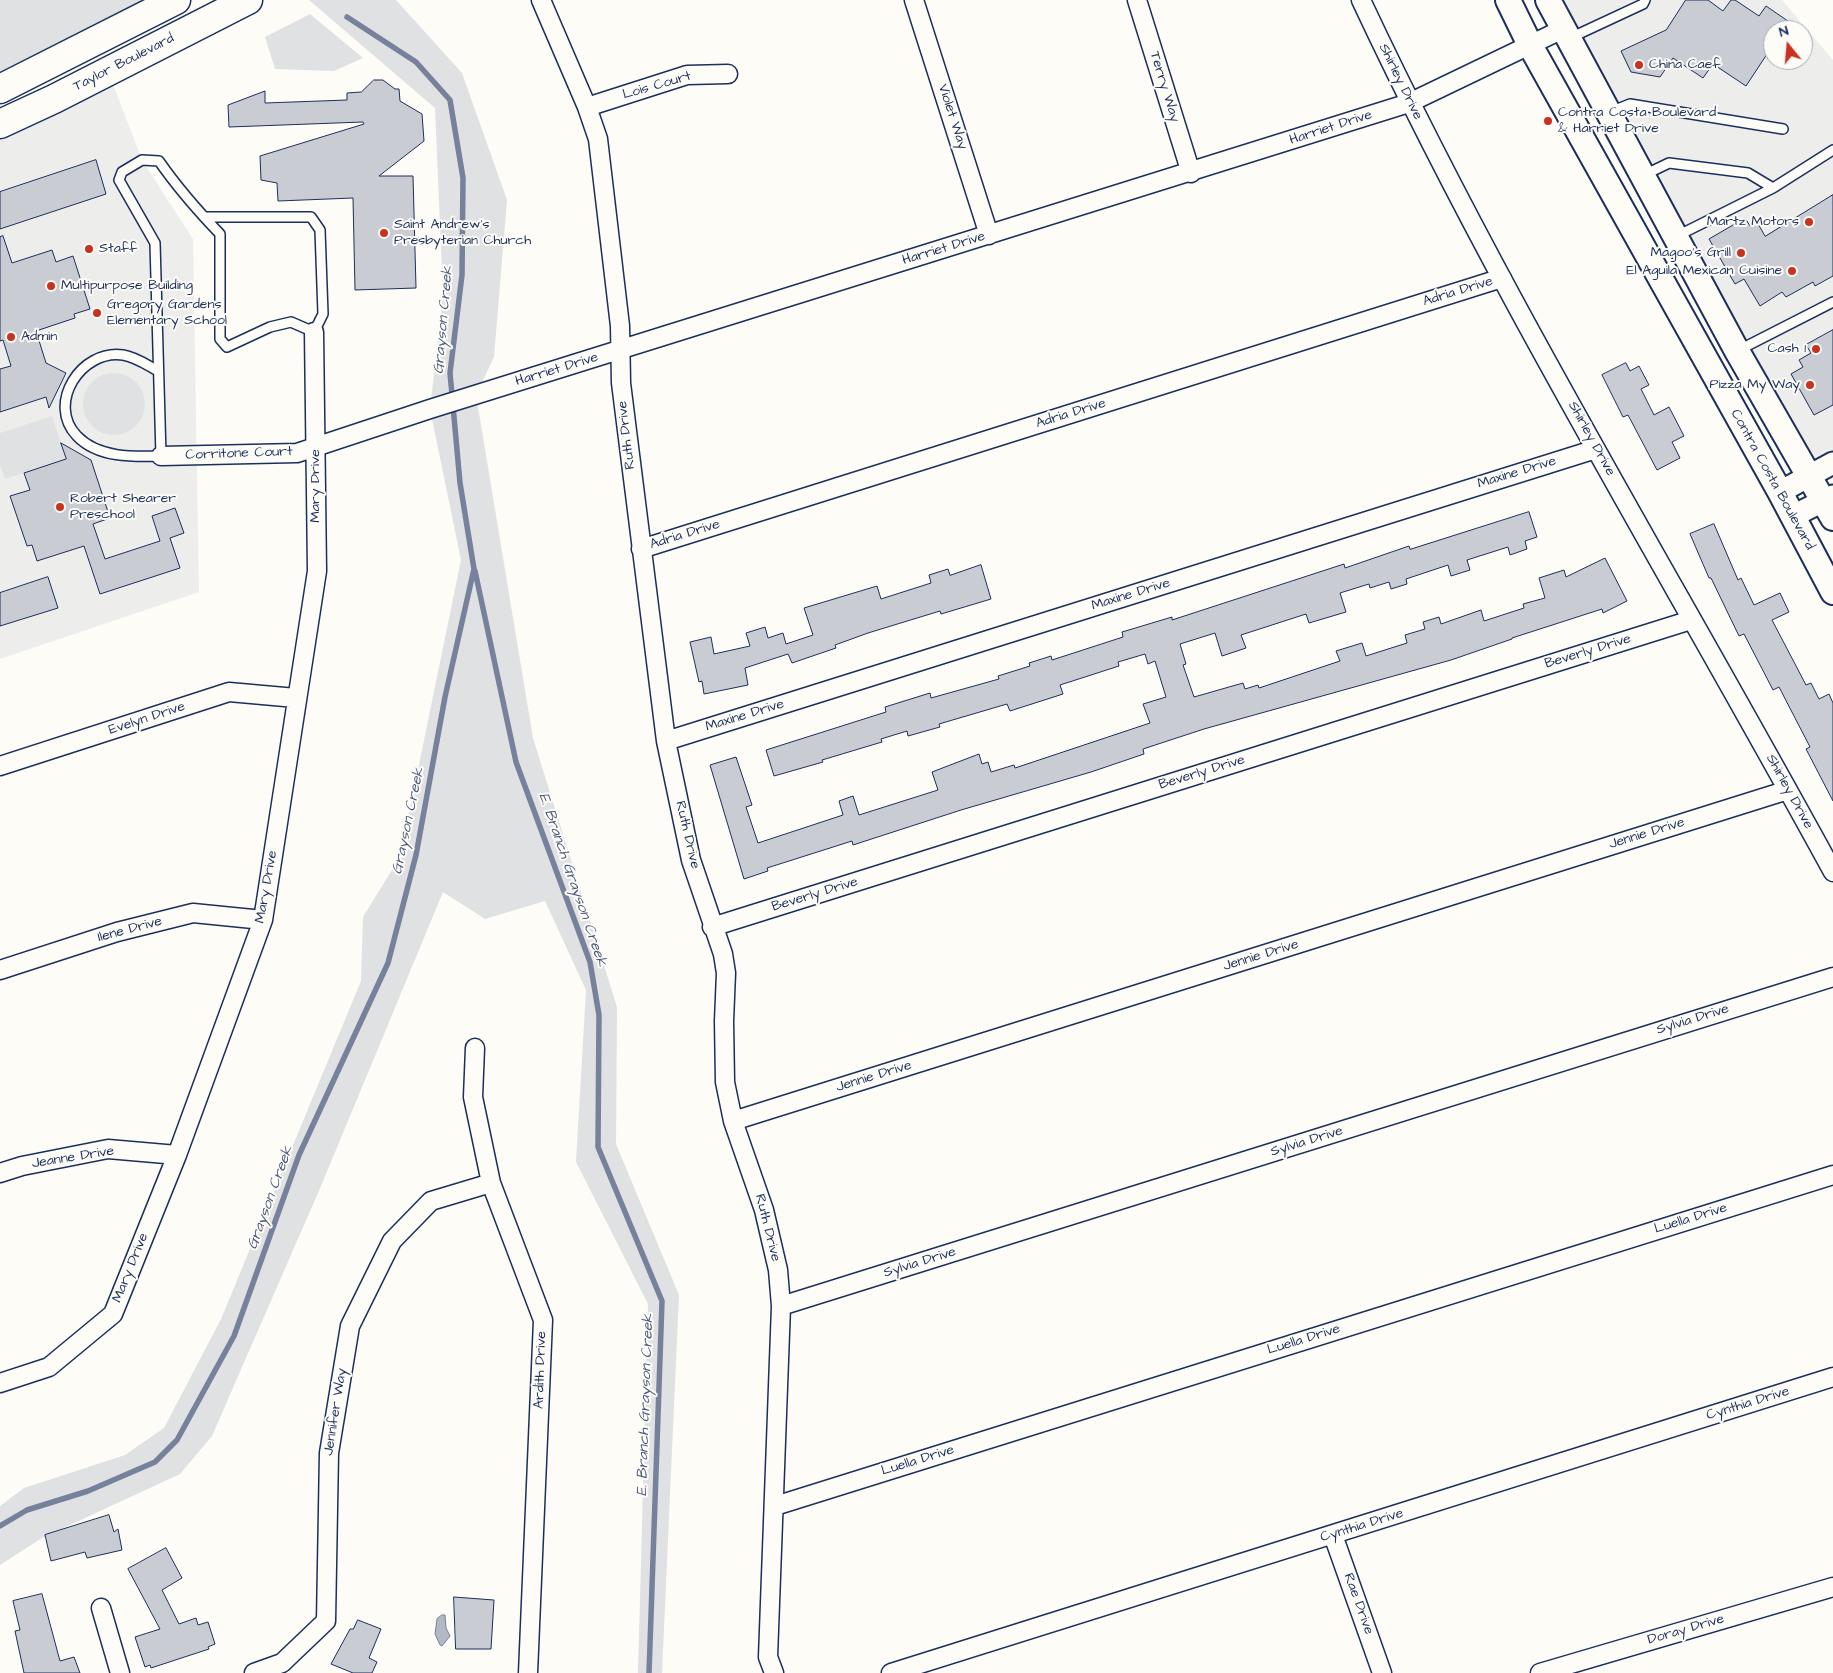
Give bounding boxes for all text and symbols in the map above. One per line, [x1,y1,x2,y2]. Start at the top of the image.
north arrow [1763,20,1813,70]
text: N [1777,21,1791,42]
street label: Taylor Boulevard [71,30,177,96]
street label: Shirley Drive [1374,41,1426,123]
street label: Terry Way [1145,50,1183,124]
place label: China Caef [1649,57,1721,73]
marker: China Caef [1633,59,1645,71]
street label: Lois Court [621,68,693,104]
street label: Violet Way [934,82,970,152]
place label: Contra Costa Boulevard & Harriet Drive [1558,105,1716,138]
street label: Harriet Drive [1288,107,1374,149]
marker: Contra Costa Boulevard & Harriet Drive [1542,115,1554,127]
place label: Martz Motors [1707,214,1799,230]
marker: Martz Motors [1803,216,1815,228]
place label: Saint Andrew's Presbyterian Church [394,217,531,250]
marker: Saint Andrew's Presbyterian Church [378,227,390,239]
street label: Harriet Drive [901,228,987,270]
place label: Staff [99,241,137,257]
marker: Staff [83,243,95,255]
place label: Magoo's Grill [1650,245,1731,261]
marker: Magoo's Grill [1735,247,1747,259]
place label: El Aguila Mexican Cuisine [1626,263,1782,279]
water label: Grayson Creek [430,265,458,375]
marker: El Aguila Mexican Cuisine [1786,265,1798,277]
street label: Adria Drive [1421,273,1495,311]
place label: Multipurpose Building [61,278,193,294]
marker: Multipurpose Building [45,280,57,292]
place label: Gregory Gardens Elementary School [107,297,227,330]
marker: Gregory Gardens Elementary School [91,307,103,319]
place label: Admin [21,329,57,345]
marker: Admin [5,331,17,343]
place label: Cash 1 [1768,341,1806,357]
marker: Cash 1 [1810,343,1822,355]
street label: Harriet Drive [514,349,600,391]
place label: Pizza My Way [1710,377,1800,393]
marker: Pizza My Way [1804,379,1816,391]
street label: Adria Drive [1034,395,1108,433]
street label: Shirley Drive [1564,399,1618,479]
street label: Ruth Drive [614,400,640,470]
street label: Contra Costa Boulevard [1726,407,1818,553]
street label: Corritone Court [185,444,293,464]
street label: Mary Drive [308,449,324,523]
street label: Maxine Drive [1476,453,1558,493]
place label: Robert Shearer Preschool [70,491,176,524]
marker: Robert Shearer Preschool [54,501,66,513]
street label: Adria Drive [648,516,722,554]
street label: Maxine Drive [1090,575,1172,615]
street label: Beverly Drive [1543,631,1633,673]
street label: Maxine Drive [704,696,786,736]
street label: Evelyn Drive [107,699,187,739]
street label: Beverly Drive [1157,752,1247,794]
street label: Shirley Drive [1762,752,1816,832]
water label: Grayson Creek [389,766,429,876]
water label: E. Branch Grayson Creek [534,791,610,969]
street label: Ruth Drive [671,799,703,871]
street label: Jennie Drive [1607,815,1687,853]
street label: Mary Drive [252,849,282,925]
street label: Beverly Drive [770,874,860,916]
street label: Ilene Drive [96,913,164,947]
street label: Jennie Drive [1221,937,1301,975]
street label: Sylvia Drive [1655,1001,1731,1039]
street label: Jennie Drive [834,1058,914,1096]
street label: Sylvia Drive [1269,1123,1345,1161]
street label: Jeanne Drive [31,1143,115,1173]
water label: Grayson Creek [244,1144,298,1252]
street label: Ruth Drive [750,1192,784,1264]
street label: Luella Drive [1653,1200,1729,1238]
street label: Mary Drive [109,1231,153,1305]
street label: Sylvia Drive [882,1244,958,1282]
water label: E. Branch Grayson Creek [634,1314,658,1496]
street label: Luella Drive [1266,1321,1342,1359]
street label: Ardith Drive [531,1331,551,1409]
street label: Jennifer Way [321,1367,351,1457]
street label: Cynthia Drive [1705,1383,1791,1425]
street label: Luella Drive [880,1442,956,1480]
street label: Cynthia Drive [1319,1505,1405,1547]
street label: Rae Drive [1339,1571,1377,1637]
street label: Doray Drive [1646,1611,1726,1649]

